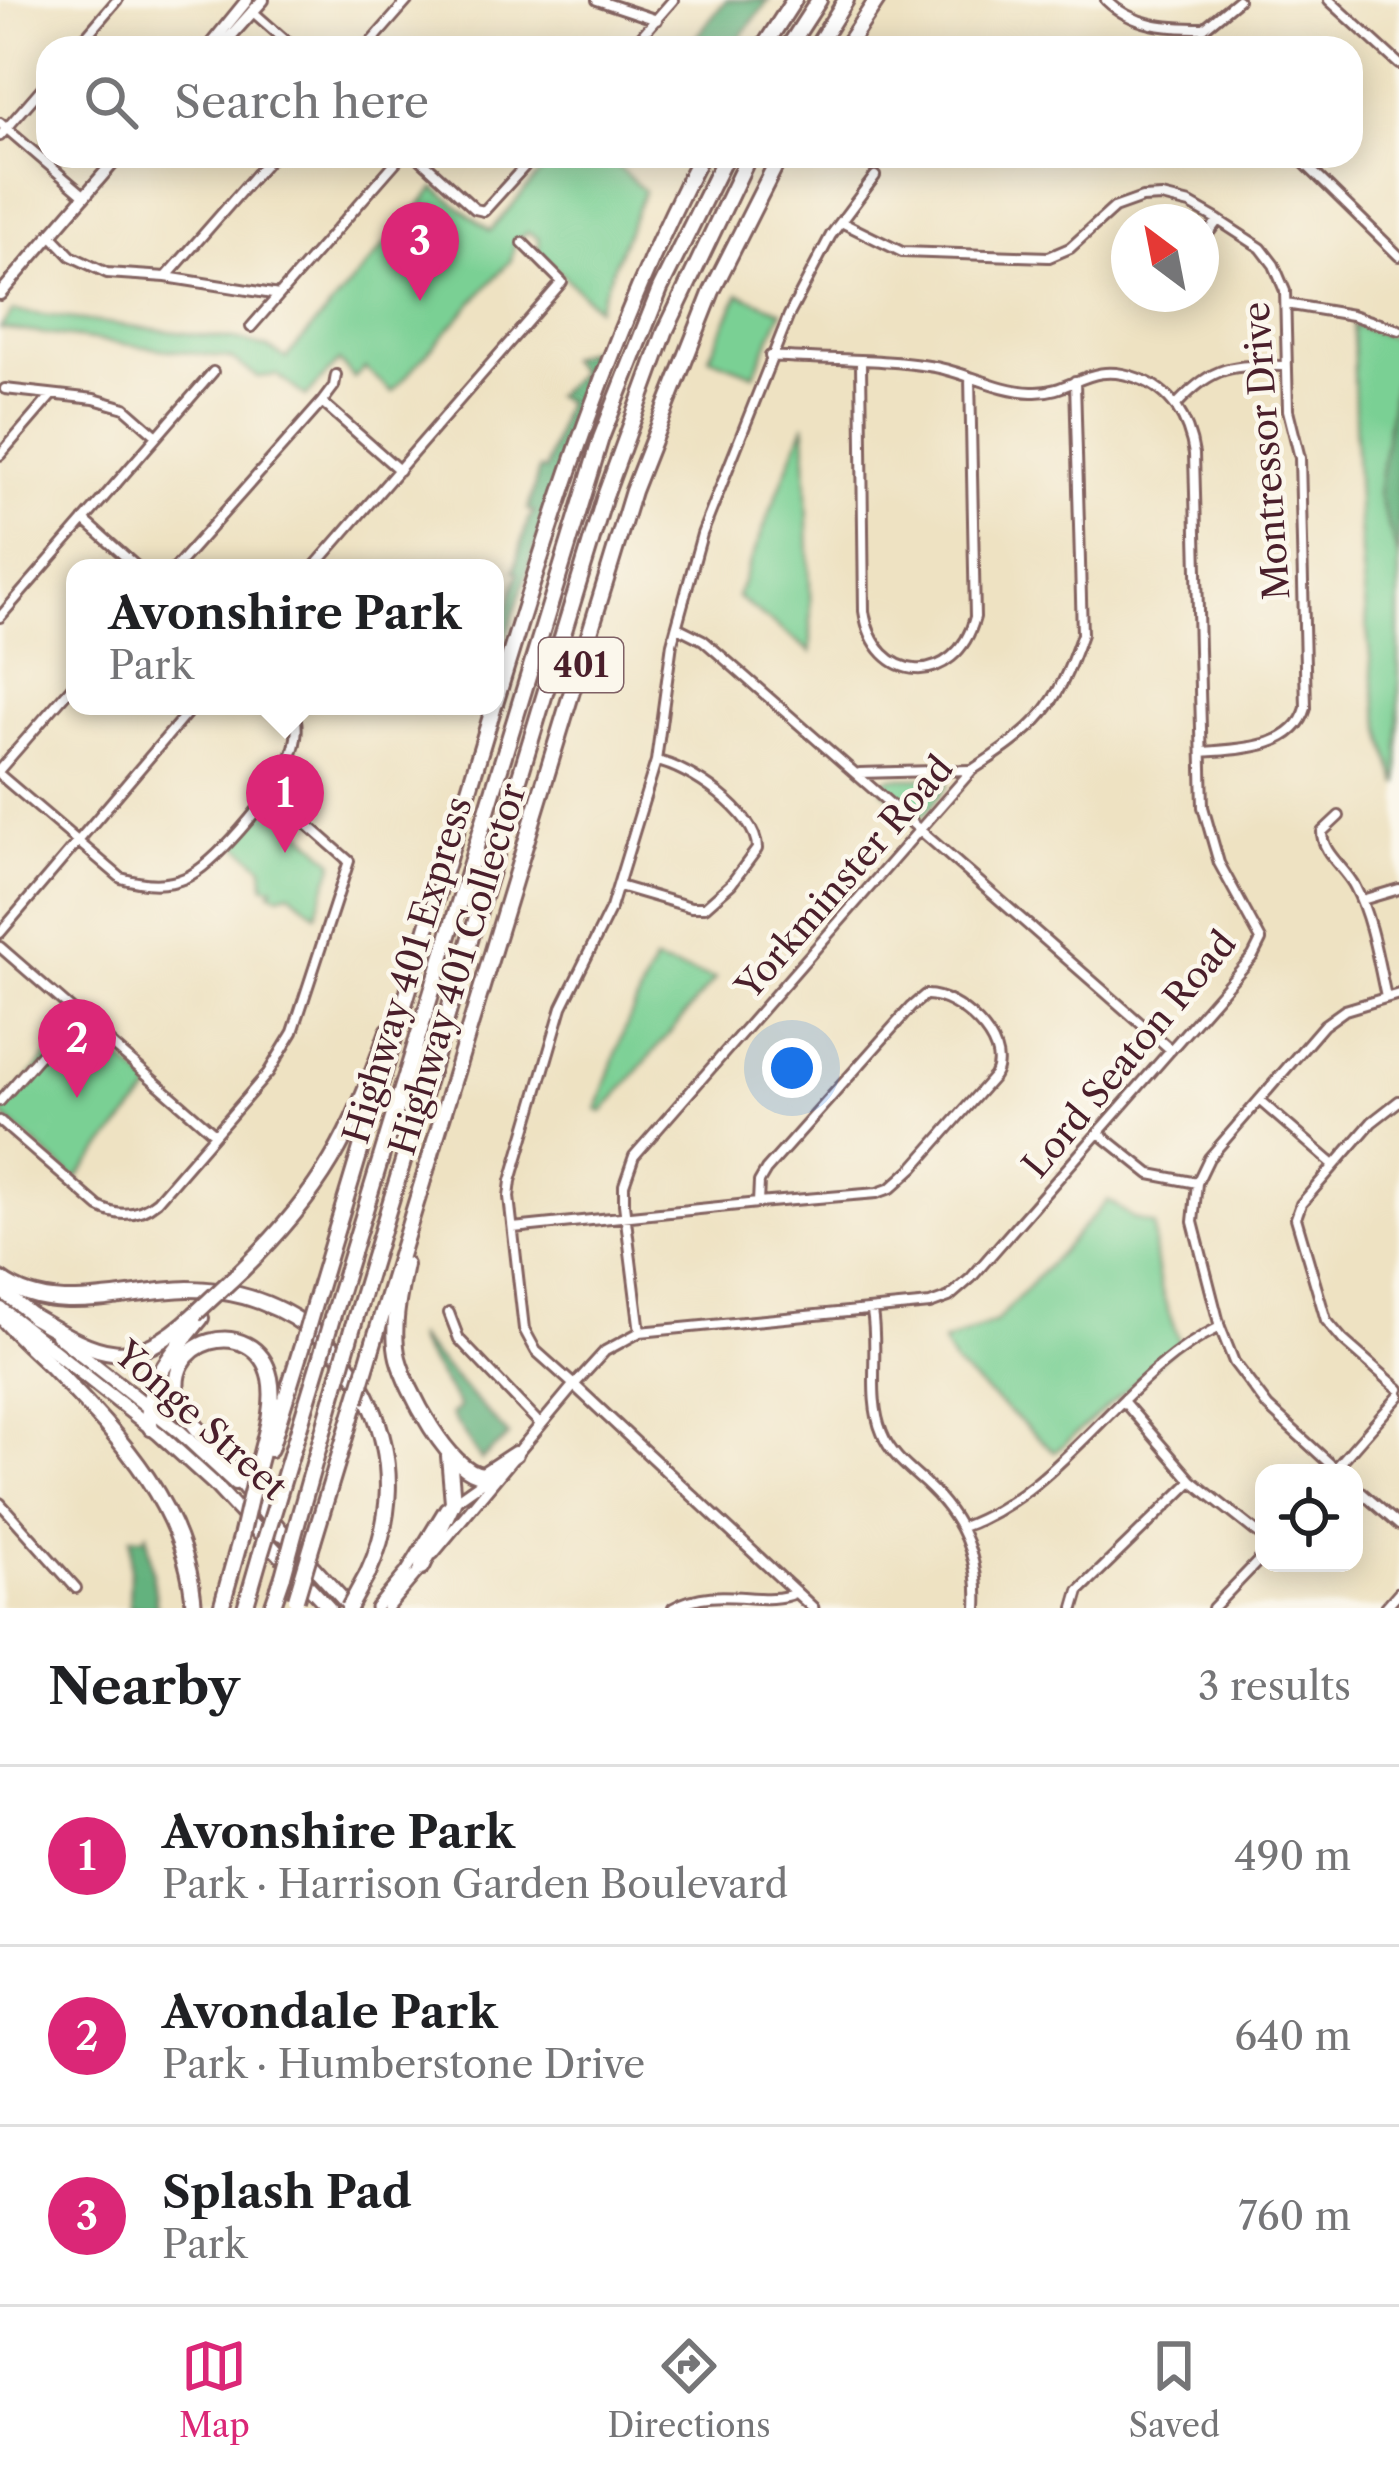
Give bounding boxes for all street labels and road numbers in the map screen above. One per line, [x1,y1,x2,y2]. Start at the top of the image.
street label: Montressor Drive [1234,300,1298,602]
road number: 401 [539,638,623,692]
street label: Yorkminster Road [726,746,962,1008]
street label: Highway 401 Collector [379,778,535,1160]
street label: Highway 401 Express [333,791,481,1149]
street label: Lord Seaton Road [1013,922,1245,1186]
street label: Yonge Street [105,1331,296,1509]

